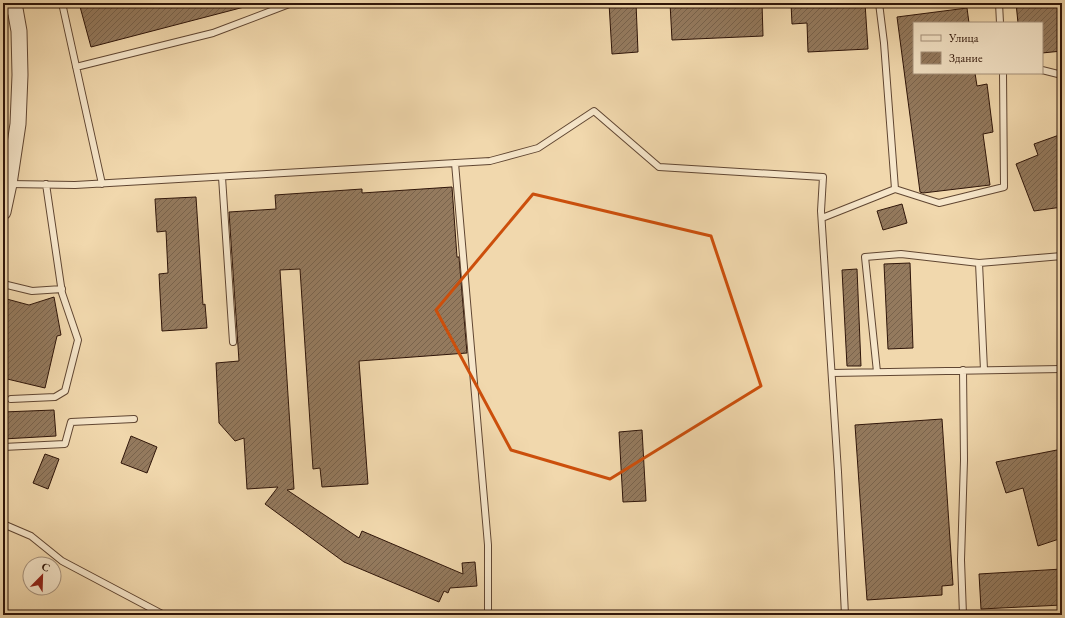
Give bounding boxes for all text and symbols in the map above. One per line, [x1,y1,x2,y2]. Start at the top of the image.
legend [913,22,1043,74]
text: Улица [948,30,979,46]
text: Здание [949,50,983,66]
north arrow [22,556,62,596]
text: С [40,559,52,575]

